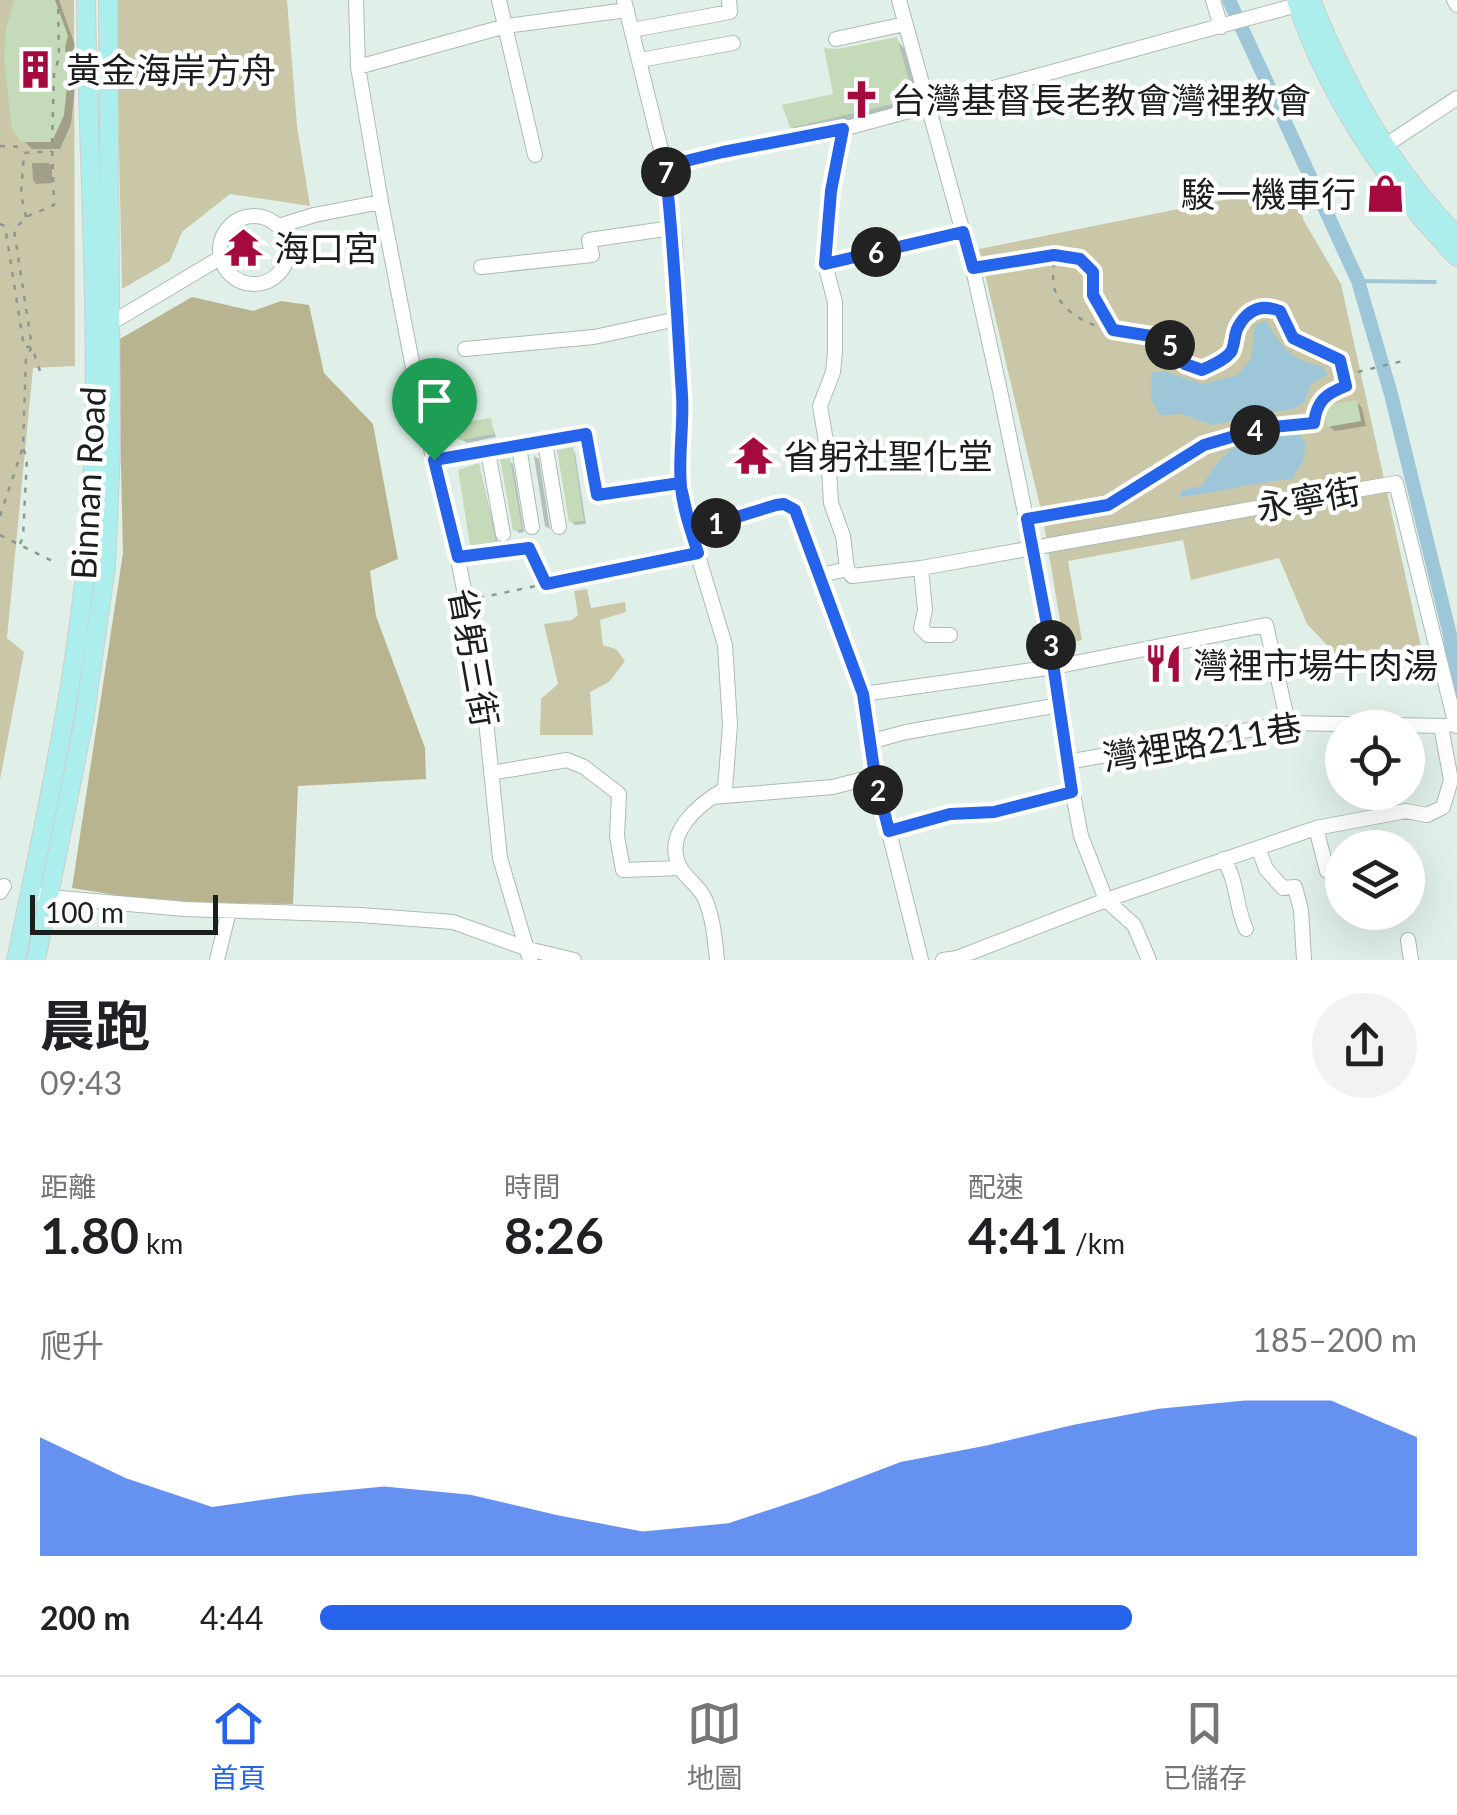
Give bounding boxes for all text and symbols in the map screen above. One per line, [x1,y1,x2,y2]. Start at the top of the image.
building icon: 黃金海岸方舟 [15,48,57,90]
place label: 黃金海岸方舟 [66,48,276,90]
church icon: 台灣基督長老教會灣裡教會 [840,78,882,120]
place label: 台灣基督長老教會灣裡教會 [891,78,1311,120]
pin: 7 [641,147,691,197]
text: 7 [658,155,674,189]
place label: 駿一機車行 [1181,172,1356,214]
shop icon: 駿一機車行 [1365,172,1407,214]
temple icon: 海口宮 [223,226,265,268]
place label: 海口宮 [274,226,379,268]
pin: 6 [851,227,901,277]
text: 6 [868,235,884,269]
pin: 5 [1145,320,1195,370]
text: 5 [1162,328,1178,362]
pin [392,358,477,461]
icon: arrive [407,373,462,428]
street label: Binnan Road [61,385,113,581]
pin: 4 [1230,405,1280,455]
text: 4 [1247,413,1263,447]
temple icon: 省躬社聖化堂 [732,434,774,476]
place label: 省躬社聖化堂 [783,434,993,476]
street label: 永寧街 [1253,468,1363,528]
pin: 1 [691,498,741,548]
text: 1 [708,506,724,540]
street label: 省躬三街 [442,584,508,730]
pin: 3 [1026,620,1076,670]
text: 3 [1043,628,1059,662]
restaurant icon: 灣裡市場牛肉湯 [1142,643,1184,685]
place label: 灣裡市場牛肉湯 [1193,643,1438,685]
street label: 灣裡路211巷 [1099,705,1305,777]
map controls [1325,710,1425,930]
button: locate [1325,710,1425,810]
pin: 2 [853,765,903,815]
text: 2 [870,773,886,807]
button: layers [1325,830,1425,930]
scale bar [30,890,218,934]
text: 100 m [45,895,124,929]
text: 晨跑 [40,992,150,1058]
button: share [1312,993,1417,1098]
text: 09:43 [40,1063,122,1102]
text: 距離 [40,1169,96,1203]
text: 時間 [504,1169,560,1203]
text: 配速 [968,1169,1024,1203]
text: 1.80 [40,1205,139,1265]
text: 8:26 [504,1205,604,1265]
text: 4:41 [968,1205,1068,1265]
text: km [139,1226,183,1260]
text: /km [1068,1226,1125,1260]
text: 185–200 m [1253,1320,1417,1359]
text: 爬升 [40,1325,104,1364]
text: 200 m [40,1598,130,1637]
text: 4:44 [200,1598,264,1637]
tab: 首頁 [210,1696,266,1796]
tab: 地圖 [686,1696,743,1796]
tab: 已儲存 [1163,1696,1247,1796]

